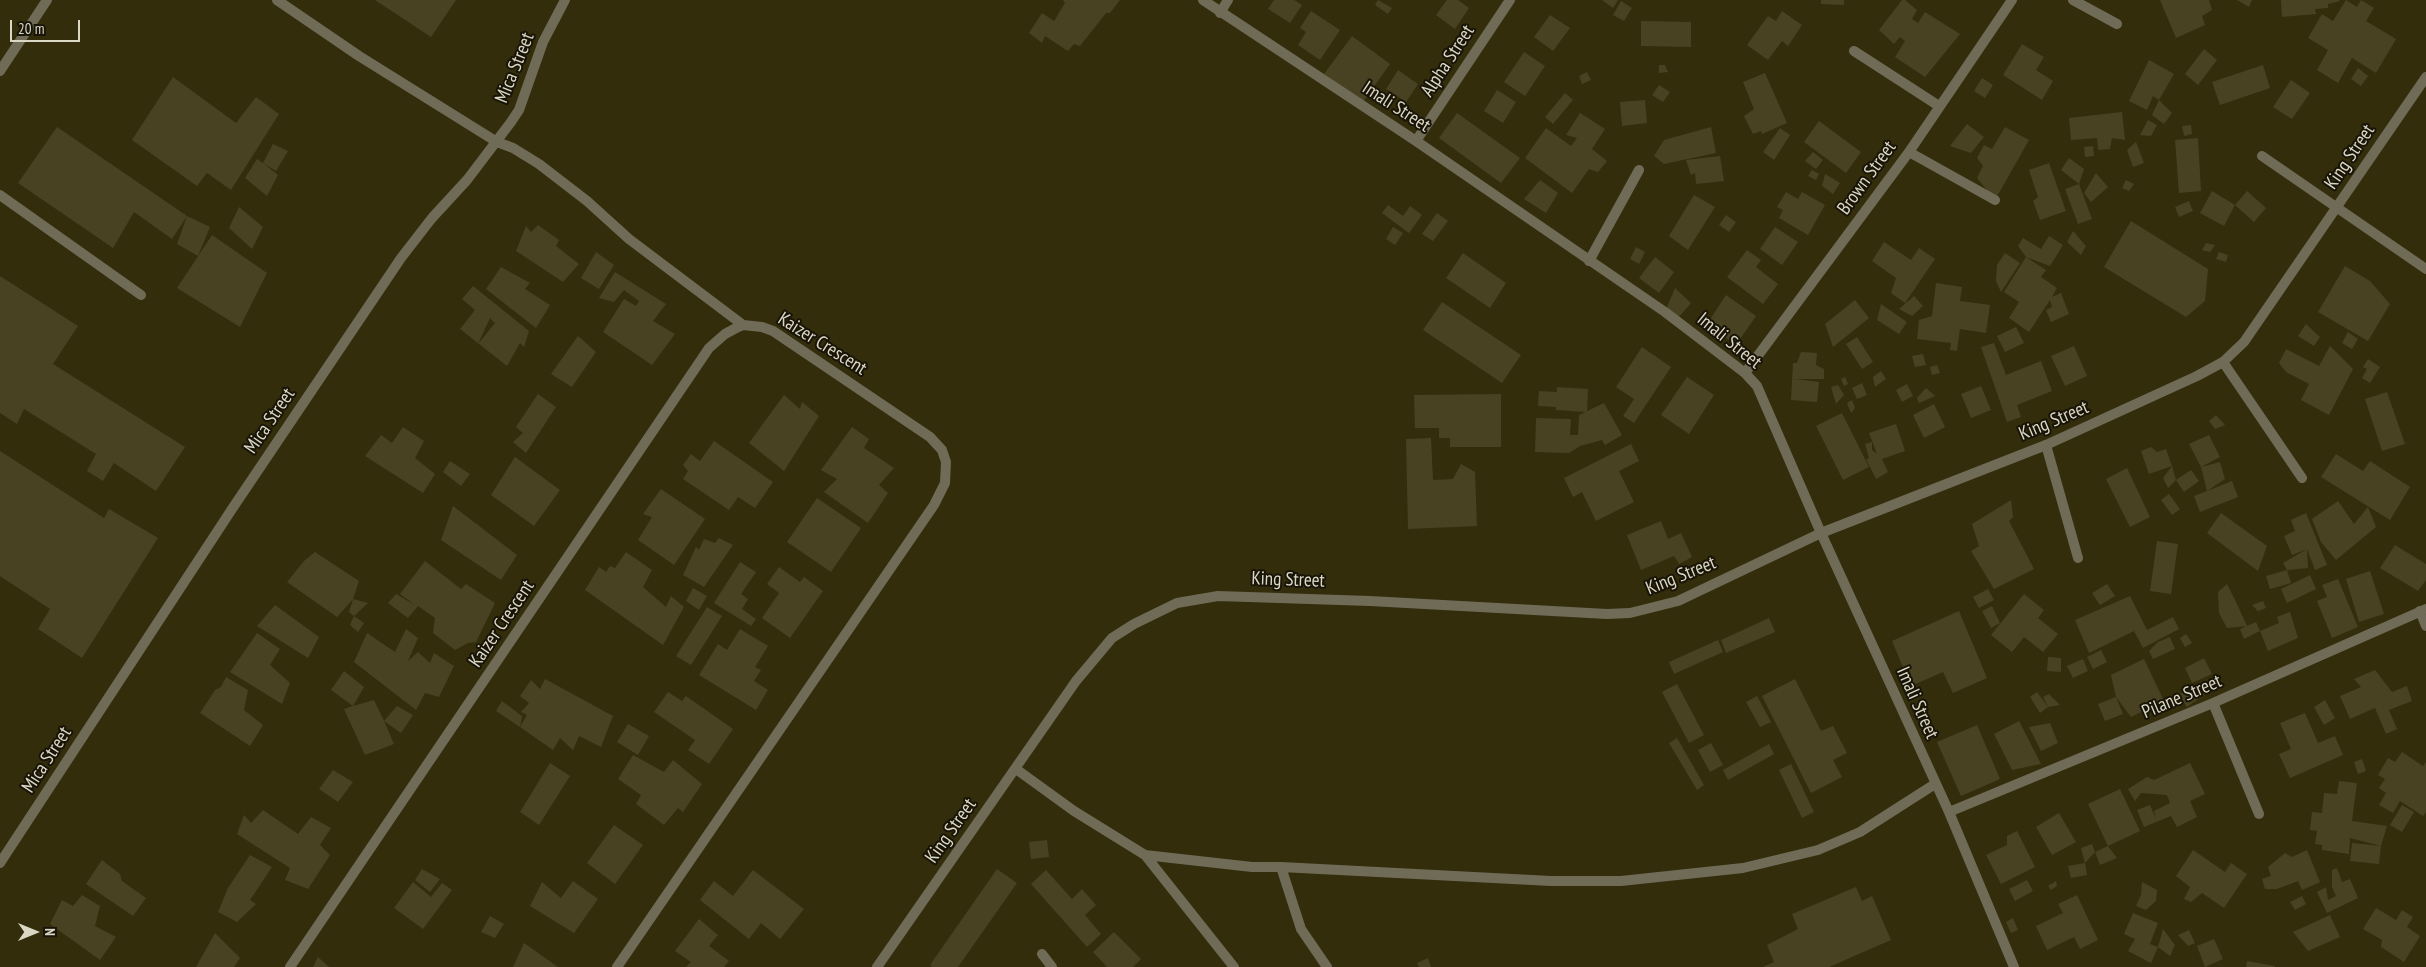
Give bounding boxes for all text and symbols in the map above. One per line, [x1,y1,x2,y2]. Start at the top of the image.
scale bar [12,10,82,42]
text: 20 m [18,19,44,38]
street label: Alpha Street [1416,21,1480,101]
street label: Mica Street [491,29,539,107]
street label: Imali Street [1358,77,1434,137]
street label: King Street [2320,120,2380,194]
street label: Brown Street [1833,137,1901,219]
street label: Kaizer Crescent [773,308,871,380]
street label: Imali Street [1692,308,1766,374]
street label: Mica Street [240,384,300,458]
street label: King Street [2016,396,2092,446]
street label: King Street [1643,552,1719,600]
street label: King Street [1251,567,1325,593]
street label: Kaizer Crescent [465,576,539,672]
street label: Imali Street [1891,664,1943,742]
street label: Pilane Street [2139,670,2225,724]
street label: Mica Street [17,723,77,797]
street label: King Street [921,794,981,868]
north arrow [10,907,60,957]
text: N [41,928,59,936]

